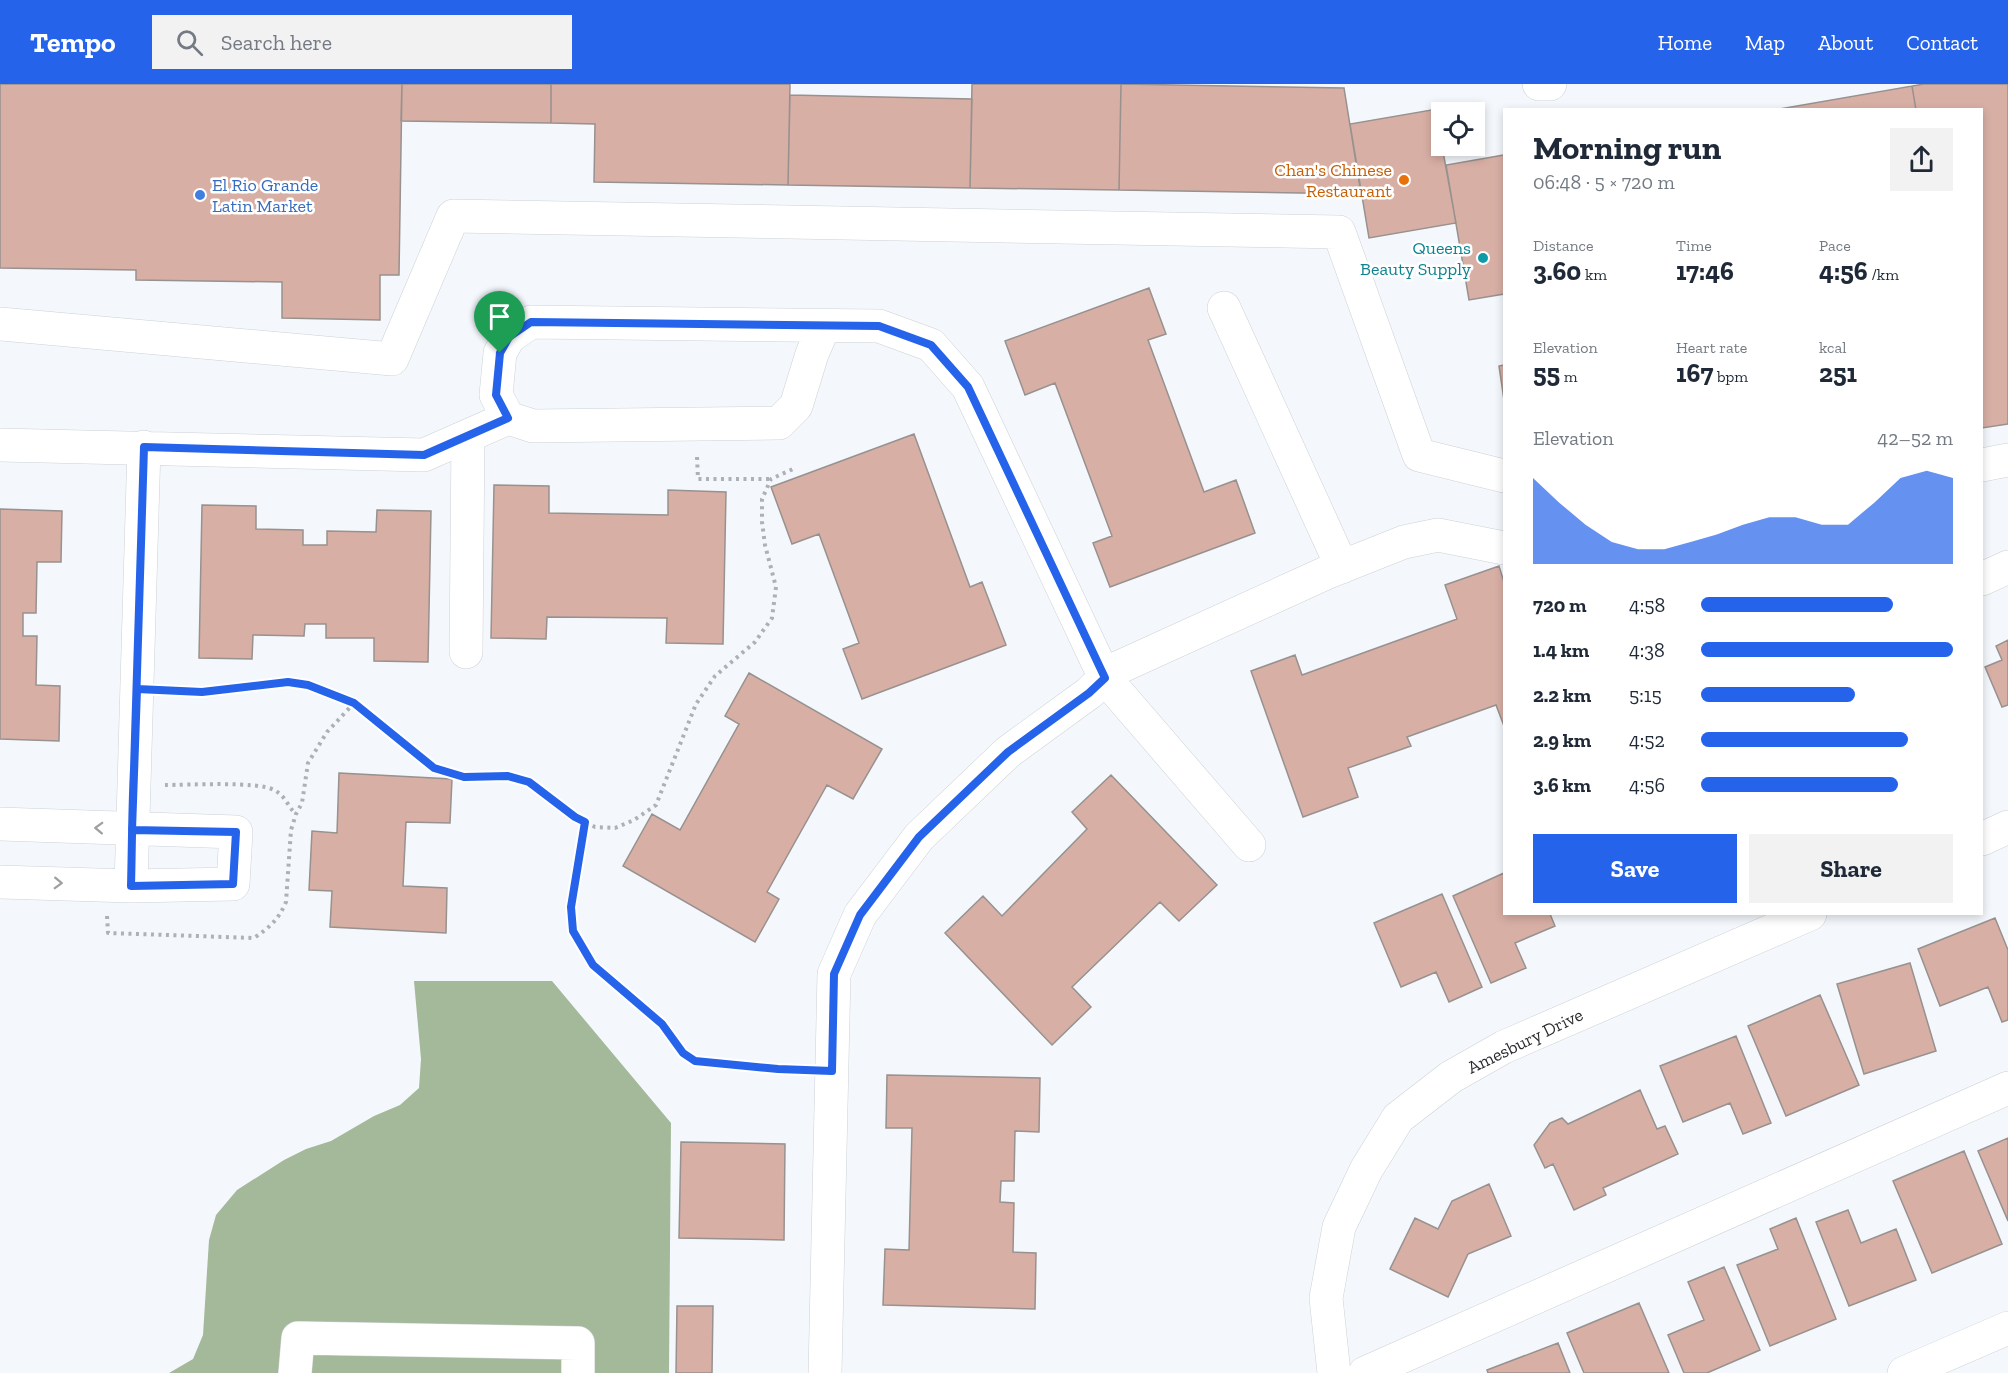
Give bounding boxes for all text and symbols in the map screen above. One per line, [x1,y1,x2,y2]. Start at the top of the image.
search box [152,15,572,69]
text: Tempo [30,26,116,59]
icon: search [173,26,206,59]
text: Search here [221,29,332,56]
text: Home [1658,30,1712,55]
text: Map [1745,30,1785,55]
text: About [1818,30,1873,55]
text: Contact [1906,30,1978,55]
map controls [1431,102,1485,156]
button: locate [1431,102,1485,156]
text: Morning run [1533,128,1721,167]
button: share [1890,128,1953,191]
place label: Chan's Chinese Restaurant [1274,159,1392,202]
text: 06:48 · 5 × 720 m [1533,170,1675,194]
marker: Chan's Chinese Restaurant [1397,173,1411,187]
place label: El Rio Grande Latin Market [212,174,318,217]
marker: El Rio Grande Latin Market [193,188,207,202]
text: Distance [1533,236,1594,255]
text: Time [1676,236,1712,255]
text: Pace [1819,236,1851,255]
place label: Queens Beauty Supply [1360,237,1472,280]
marker: Queens Beauty Supply [1476,251,1490,265]
text: 3.60 [1533,255,1581,287]
text: 17:46 [1676,255,1734,287]
text: 4:56 [1819,255,1868,287]
text: km [1581,265,1607,284]
text: /km [1868,265,1899,284]
pin [474,291,525,353]
icon: arrive [483,300,516,333]
text: Elevation [1533,338,1598,357]
text: Heart rate [1676,338,1747,357]
text: kcal [1819,338,1846,357]
text: 55 [1533,357,1560,389]
text: 167 [1676,357,1713,389]
text: 251 [1819,357,1857,389]
text: m [1560,367,1578,386]
text: bpm [1713,367,1748,386]
text: Elevation [1533,426,1614,450]
text: 42–52 m [1877,426,1953,450]
text: 720 m [1533,593,1586,617]
text: 4:58 [1629,593,1665,617]
text: 1.4 km [1533,638,1589,662]
text: 4:38 [1629,638,1665,662]
text: 2.2 km [1533,683,1591,707]
text: 5:15 [1629,683,1662,707]
text: 2.9 km [1533,728,1591,752]
text: 4:52 [1629,728,1665,752]
text: 3.6 km [1533,773,1591,797]
text: 4:56 [1629,773,1665,797]
one-way arrow [94,822,103,835]
button: Save [1533,834,1737,903]
button: Share [1749,834,1953,903]
one-way arrow [54,877,63,890]
street label: Amesbury Drive [1464,1003,1586,1079]

